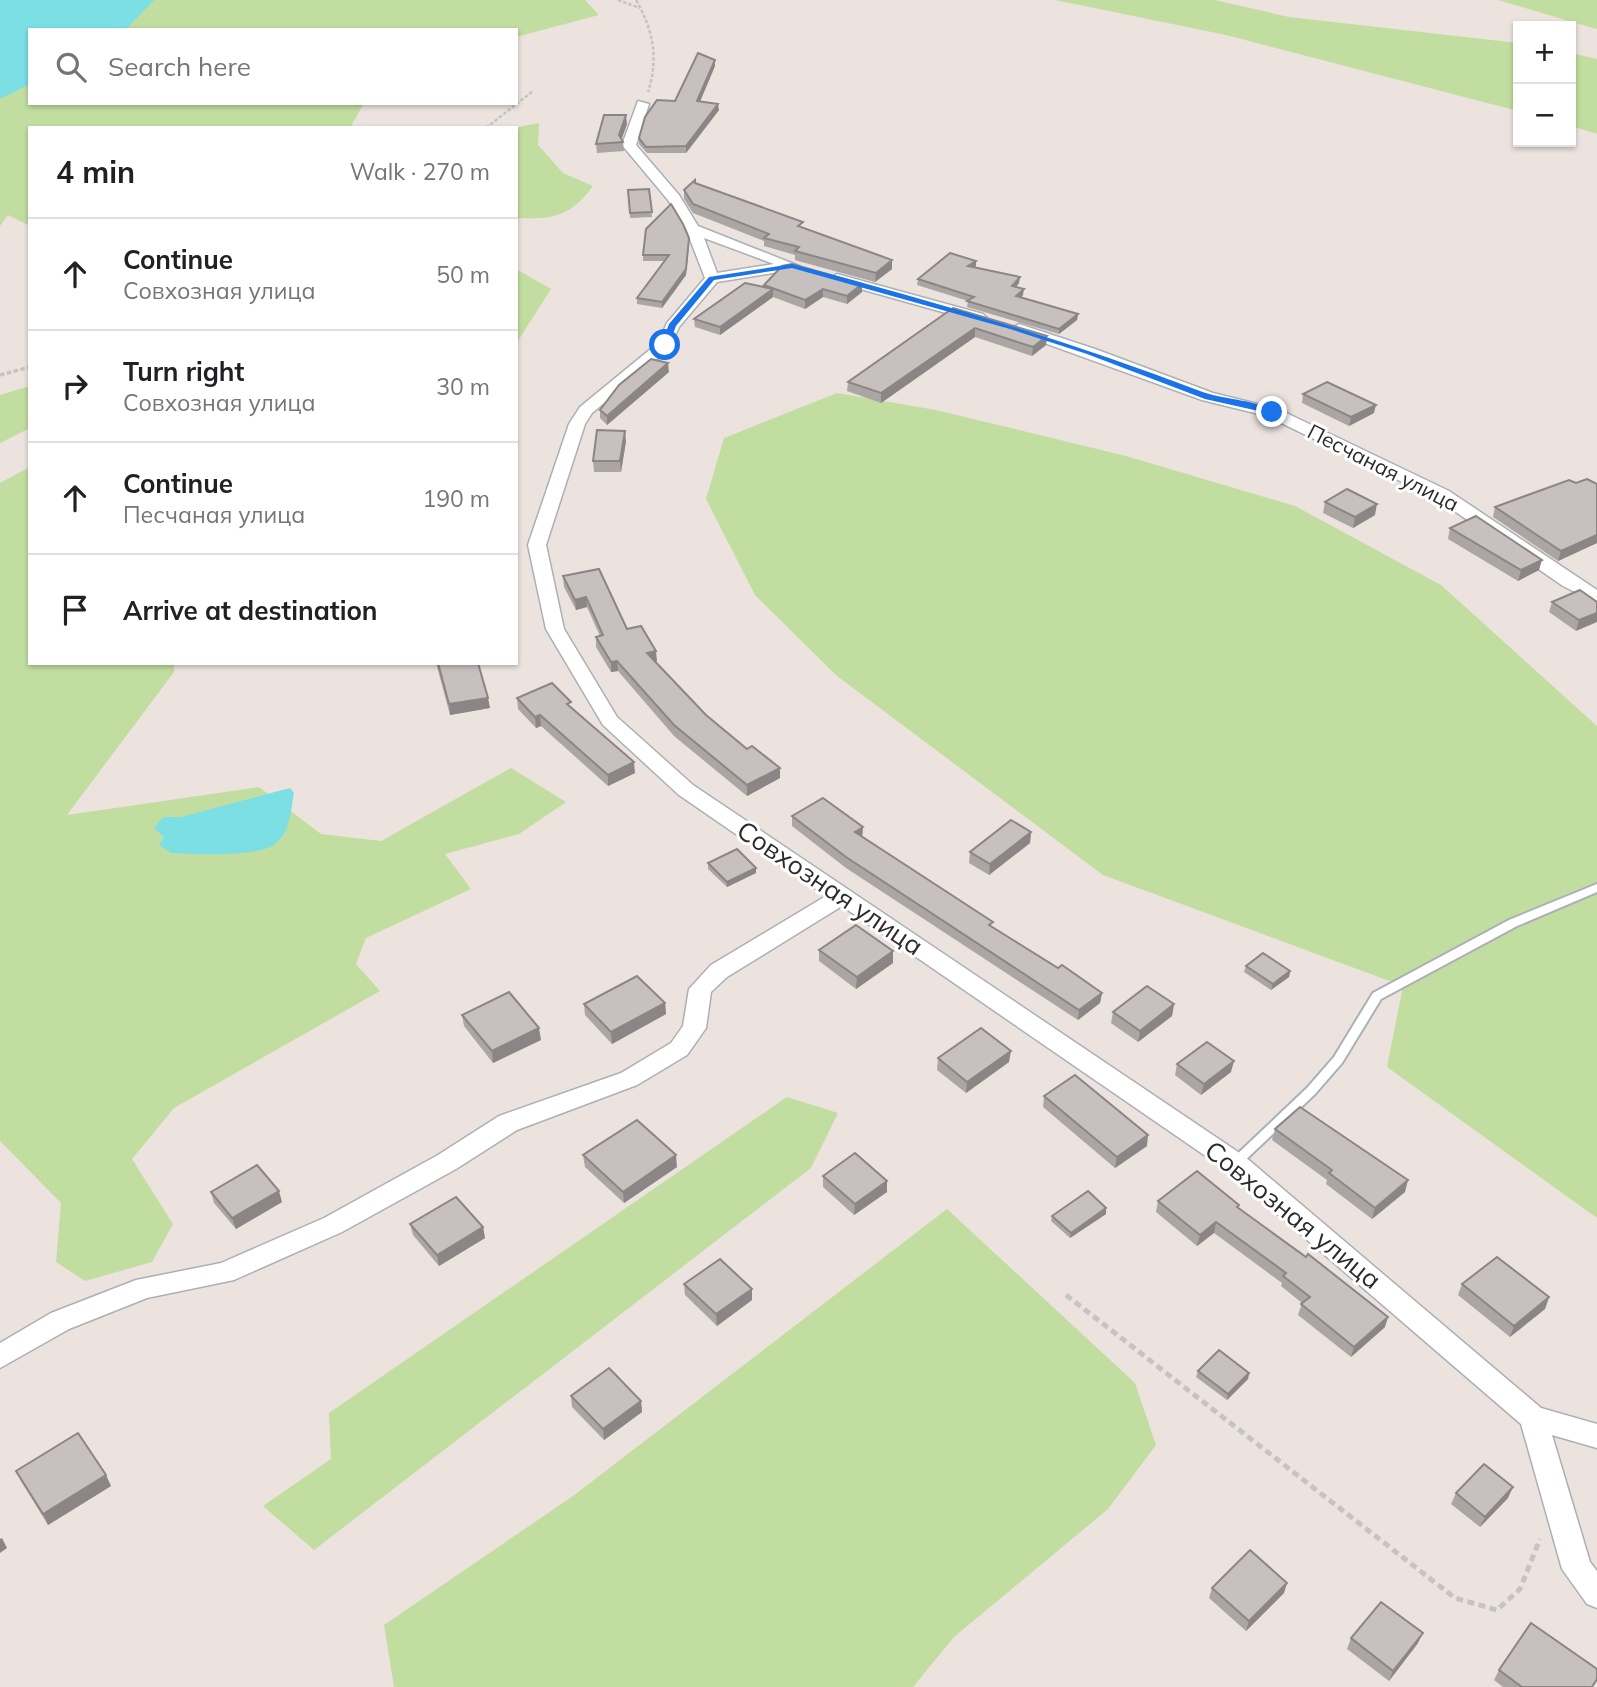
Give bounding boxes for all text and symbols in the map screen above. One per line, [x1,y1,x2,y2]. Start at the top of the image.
map controls [1513,21,1576,147]
button: + [1513,21,1576,84]
search box [28,28,518,105]
icon: search [52,48,90,86]
text: Search here [108,50,251,83]
button: − [1513,84,1576,147]
text: 4 min [56,153,135,191]
text: Walk · 270 m [350,157,490,186]
text: Continue [123,243,233,276]
icon: ahead [56,255,94,293]
text: 50 m [436,260,490,289]
text: Совхозная улица [123,276,315,305]
route start [649,329,680,360]
text: Turn right [123,355,244,388]
icon: right [56,367,94,405]
text: 30 m [436,372,490,401]
text: Совхозная улица [123,388,315,417]
route end [1256,396,1287,427]
street label: Песчаная улица [1303,418,1464,516]
text: Continue [123,467,233,500]
icon: ahead [56,479,94,517]
text: 190 m [422,484,490,513]
text: Песчаная улица [123,500,305,529]
icon: arrive [56,591,94,629]
text: Arrive at destination [123,594,378,627]
street label: Совхозная улица [731,813,930,962]
street label: Совхозная улица [1198,1133,1388,1296]

